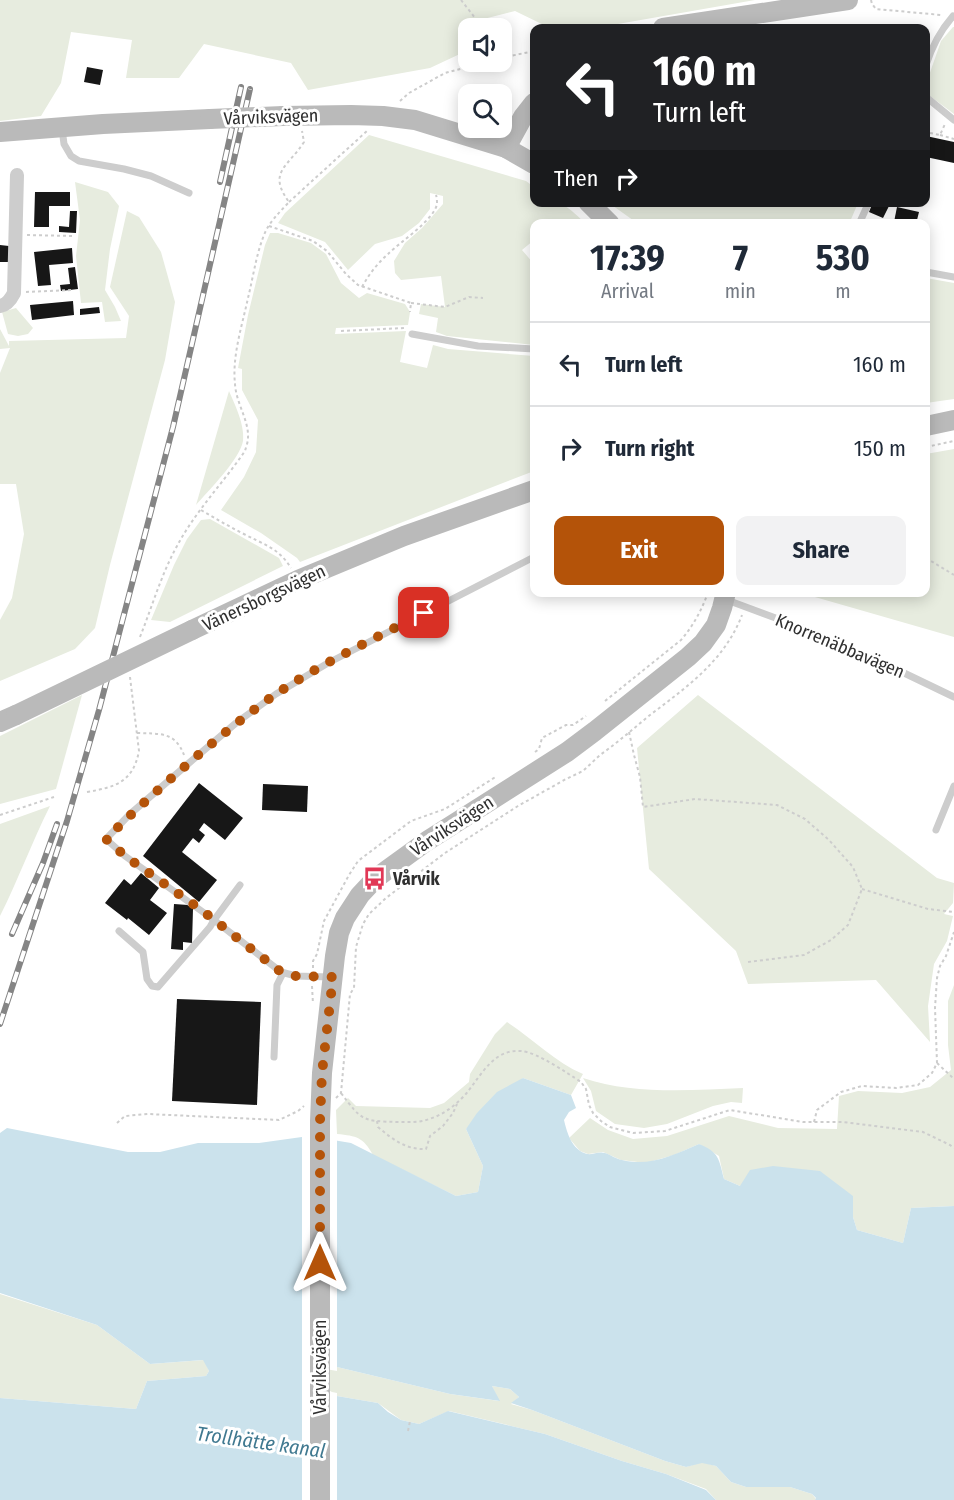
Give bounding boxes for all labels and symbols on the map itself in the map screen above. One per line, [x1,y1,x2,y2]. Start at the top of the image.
street label: Vårviksvägen [223,104,319,130]
street label: Vänersborgsvägen [199,560,329,636]
pin [398,587,449,638]
street label: Knorrenäbbavägen [772,609,908,683]
street label: Vårviksvägen [406,791,498,861]
bus stop icon: Vårvik [362,866,388,892]
place label: Vårvik [392,868,440,890]
position arrow [288,1231,352,1295]
street label: Vårviksvägen [309,1320,331,1414]
water label: Trollhätte kanal [195,1421,327,1463]

